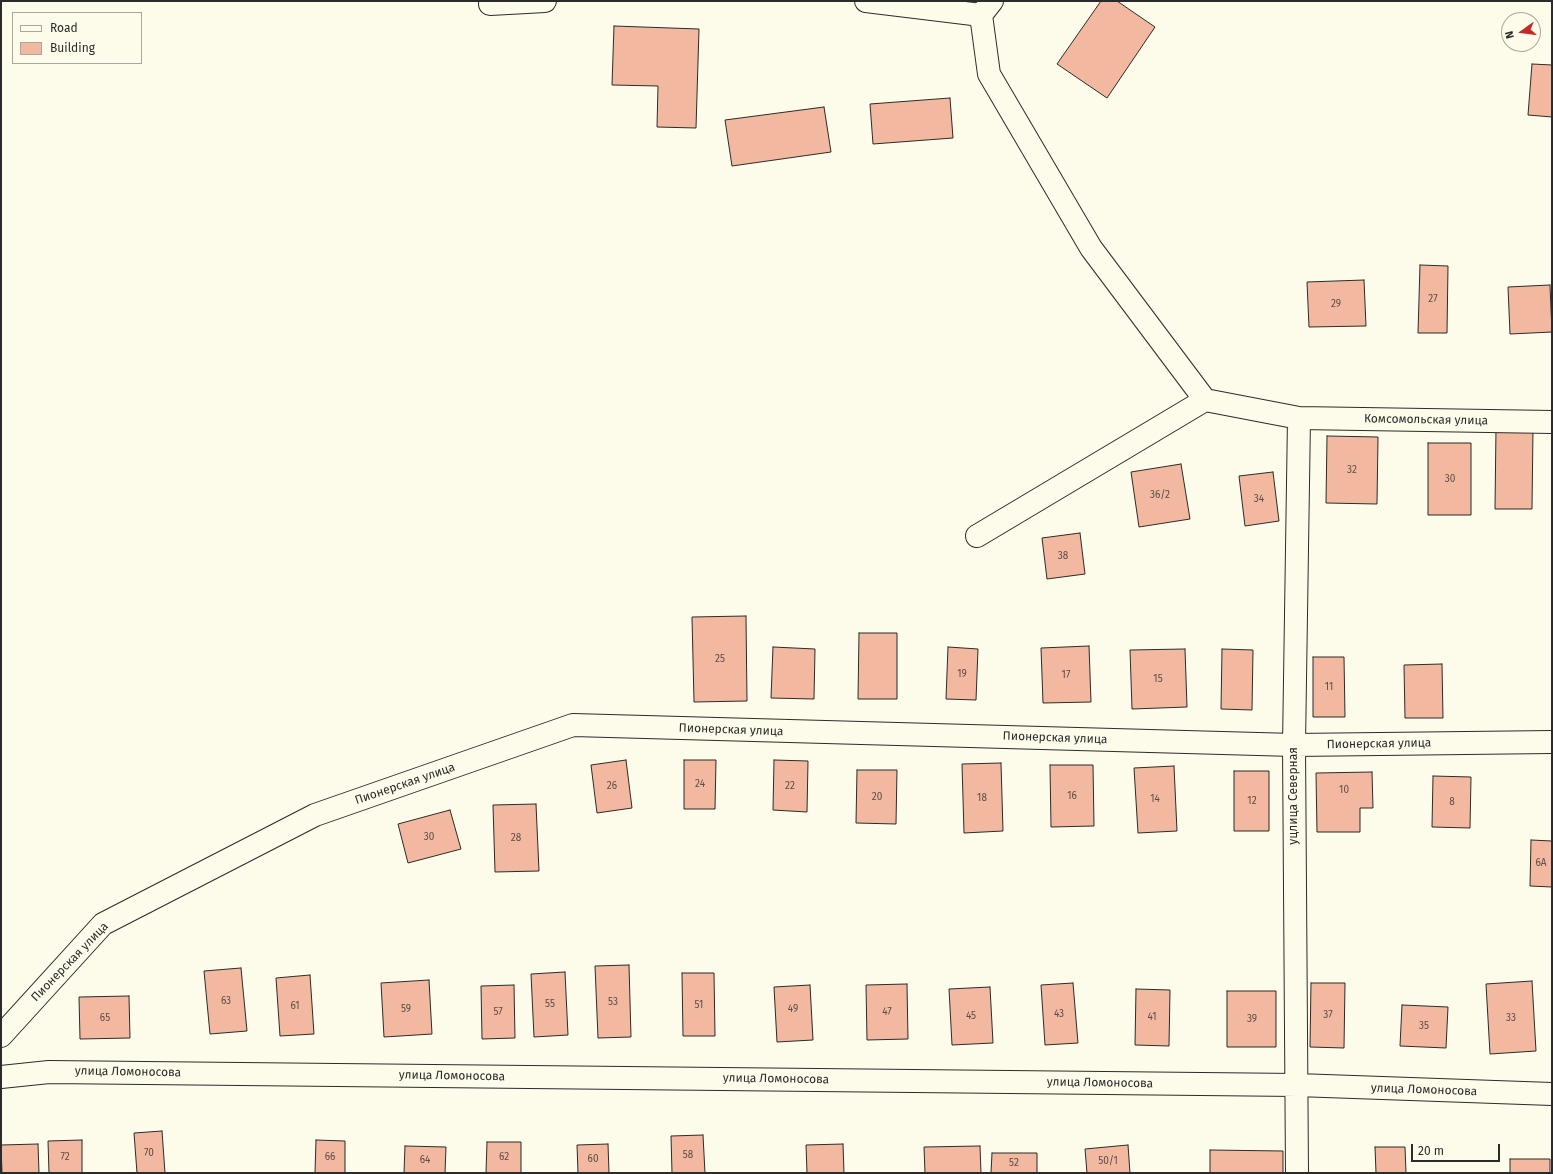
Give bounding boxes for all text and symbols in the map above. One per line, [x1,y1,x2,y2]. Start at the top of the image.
legend [12,12,142,64]
north arrow [1501,12,1541,52]
text: Road [50,21,78,35]
text: N [1503,30,1517,40]
text: Building [50,41,95,55]
house number: 27 [1428,293,1438,305]
house number: 29 [1331,298,1341,310]
street label: Комсомольская улица [1364,412,1488,428]
house number: 32 [1347,464,1357,476]
house number: 30 [1445,473,1455,485]
house number: 36/2 [1150,489,1170,501]
house number: 34 [1254,493,1264,505]
house number: 38 [1058,550,1068,562]
house number: 25 [715,653,725,665]
house number: 19 [957,668,967,680]
house number: 17 [1062,669,1070,681]
house number: 15 [1153,673,1163,685]
house number: 11 [1325,681,1333,693]
street label: Пионерская улица [678,721,784,739]
street label: Пионерская улица [1002,729,1108,747]
street label: Пионерская улица [1327,736,1431,752]
street label: уцлица Северная [1287,747,1301,845]
street label: Пионерская улица [353,760,457,808]
house number: 24 [695,778,705,790]
house number: 26 [607,780,617,792]
house number: 22 [785,780,795,792]
house number: 10 [1339,784,1349,796]
house number: 16 [1067,790,1077,802]
house number: 20 [872,791,882,803]
house number: 18 [977,792,987,804]
house number: 14 [1150,793,1160,805]
house number: 12 [1247,795,1257,807]
house number: 8 [1449,796,1455,808]
house number: 30 [424,831,434,843]
house number: 28 [511,832,521,844]
house number: 6А [1535,857,1547,869]
street label: Пионерская улица [28,919,112,1005]
house number: 63 [221,995,231,1007]
house number: 53 [608,996,618,1008]
house number: 55 [545,998,555,1010]
house number: 51 [695,999,703,1011]
house number: 61 [290,1000,300,1012]
house number: 59 [401,1003,411,1015]
house number: 49 [788,1003,798,1015]
house number: 57 [493,1006,503,1018]
house number: 47 [882,1006,892,1018]
house number: 43 [1054,1008,1064,1020]
house number: 37 [1323,1009,1333,1021]
house number: 45 [966,1010,976,1022]
house number: 41 [1147,1011,1157,1023]
house number: 65 [100,1012,110,1024]
house number: 33 [1506,1012,1516,1024]
house number: 39 [1247,1013,1257,1025]
house number: 35 [1419,1020,1429,1032]
street label: улица Ломоносова [75,1064,181,1080]
street label: улица Ломоносова [399,1068,505,1084]
street label: улица Ломоносова [723,1071,829,1087]
street label: улица Ломоносова [1047,1075,1153,1091]
street label: улица Ломоносова [1371,1081,1477,1099]
scale bar [1413,1136,1502,1162]
text: 20 m [1418,1144,1444,1158]
house number: 70 [144,1147,154,1159]
house number: 58 [683,1149,693,1161]
house number: 72 [60,1151,70,1163]
house number: 66 [325,1151,335,1163]
house number: 62 [499,1151,509,1163]
house number: 60 [588,1153,598,1165]
house number: 64 [420,1154,430,1166]
house number: 50/1 [1098,1155,1118,1167]
house number: 52 [1009,1157,1019,1169]

